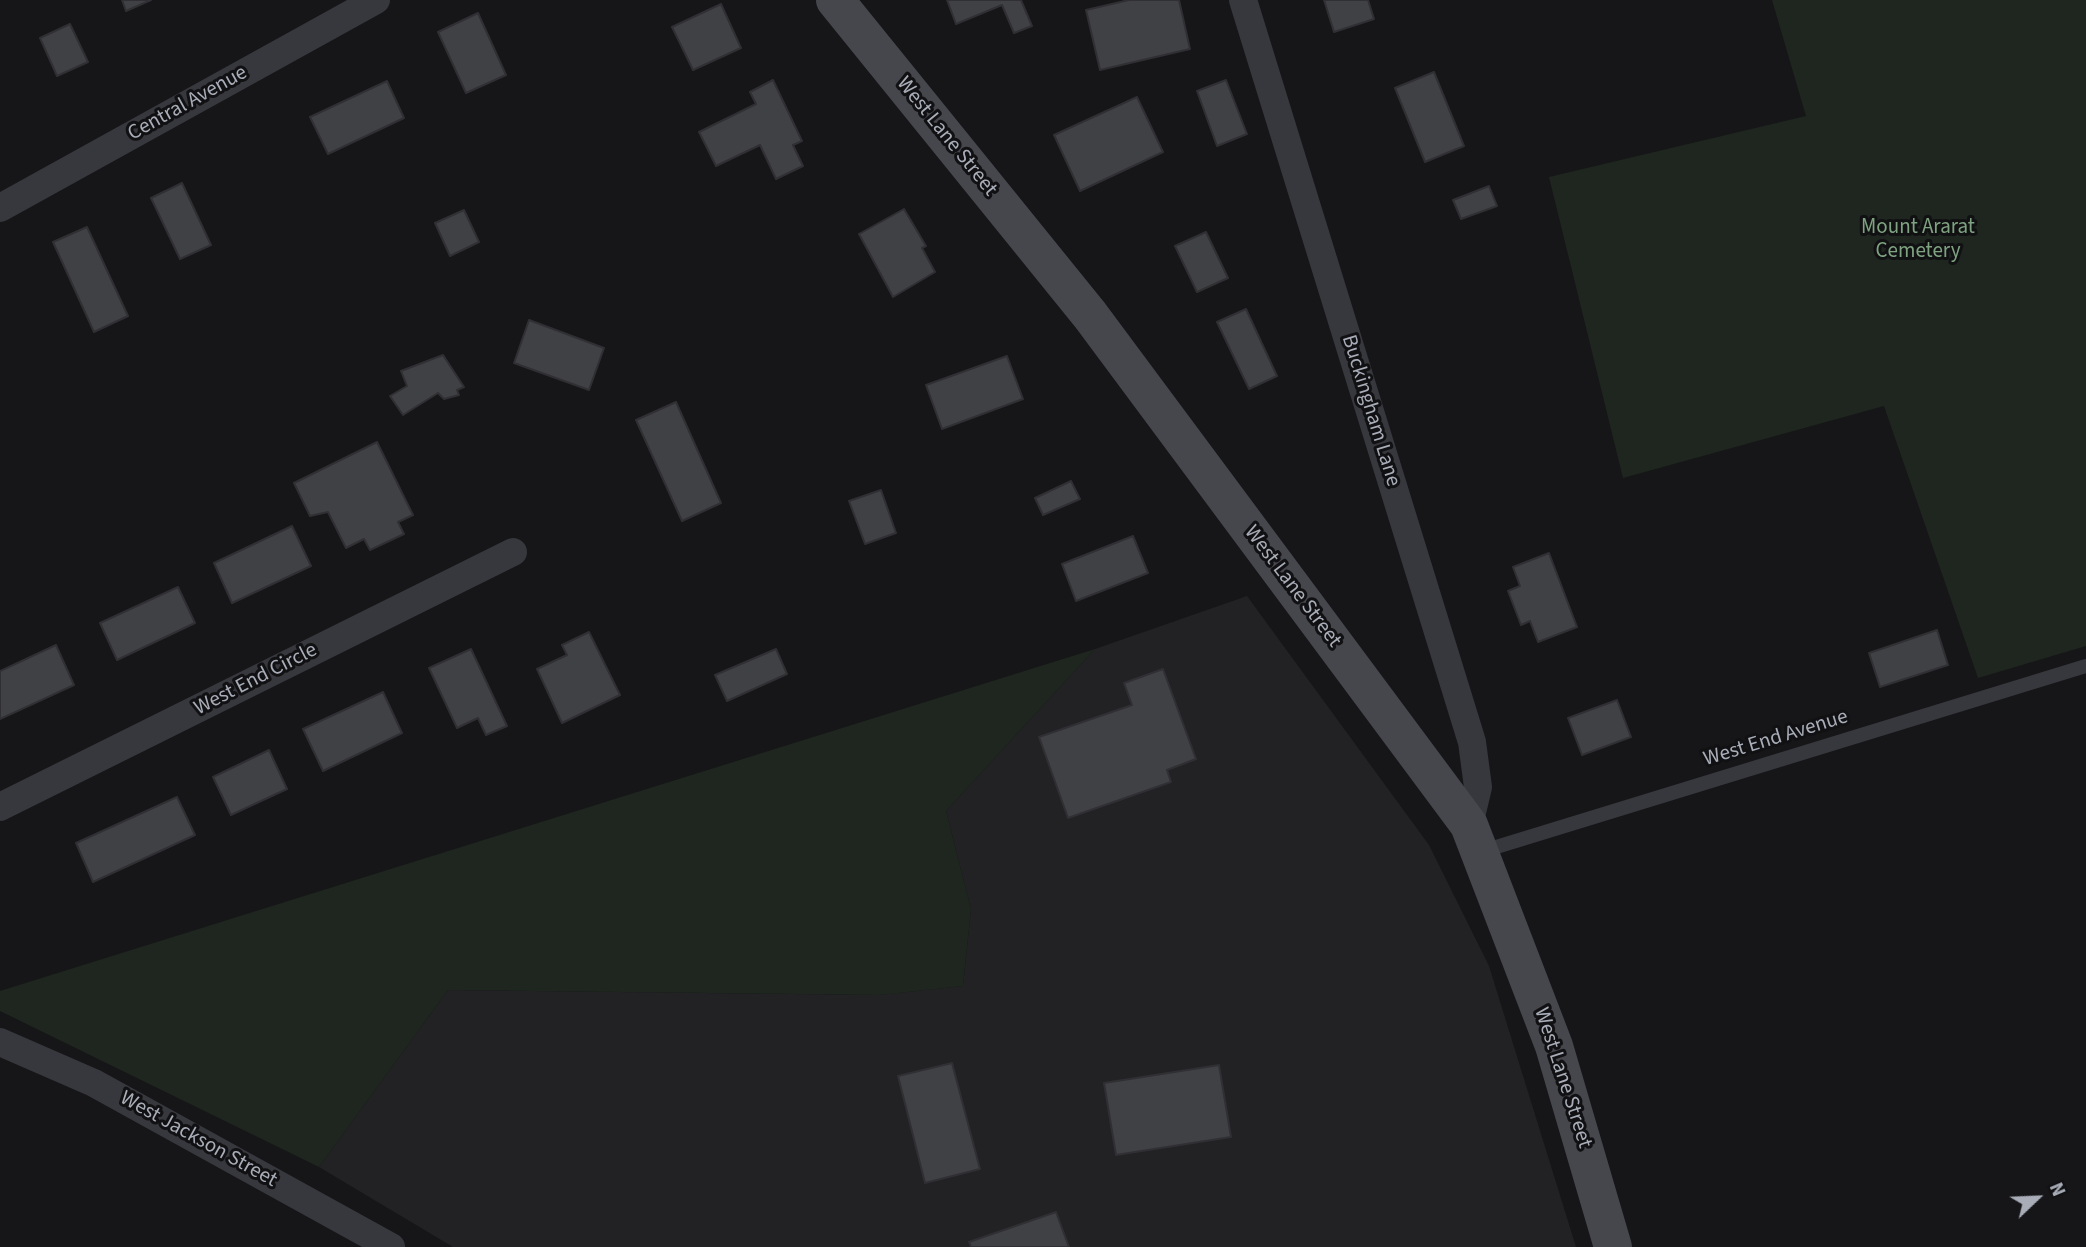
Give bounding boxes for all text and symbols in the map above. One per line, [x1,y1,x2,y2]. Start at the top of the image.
street label: Central Avenue [124,61,252,147]
street label: West Lane Street [890,72,1002,202]
park label: Mount Ararat Cemetery [1861,215,1975,265]
street label: Buckingham Lane [1335,332,1405,490]
street label: West Lane Street [1238,521,1346,653]
street label: West End Circle [190,638,322,722]
street label: West End Avenue [1701,705,1851,773]
street label: West Lane Street [1527,1005,1597,1151]
street label: West Jackson Street [115,1086,281,1194]
north arrow [2002,1163,2072,1233]
text: N [2042,1178,2072,1201]

